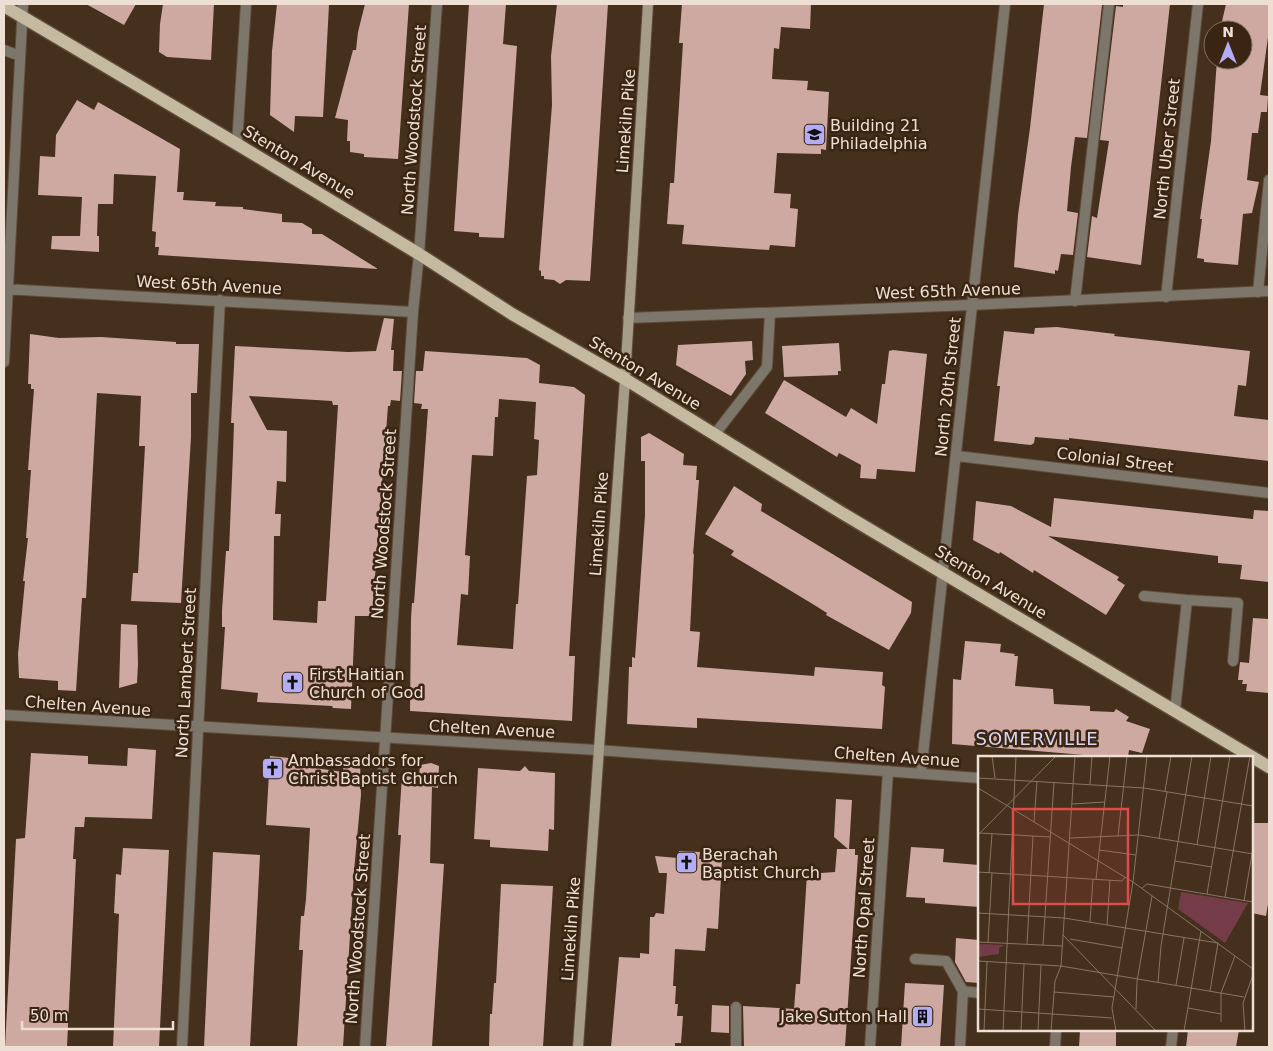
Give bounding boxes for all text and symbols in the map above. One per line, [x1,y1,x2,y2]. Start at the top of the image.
north arrow [1203,20,1253,70]
street label: North Woodstock Street [398,24,430,216]
text: N [1222,24,1234,40]
street label: Limekiln Pike [613,68,639,174]
street label: North Uber Street [1150,77,1184,221]
place label: Building 21 Philadelphia [830,116,927,153]
street label: Stenton Avenue [240,121,358,203]
school or university icon: Building 21 Philadelphia [802,122,826,146]
street label: West 65th Avenue [136,272,282,298]
street label: West 65th Avenue [875,279,1021,303]
street label: North 20th Street [931,316,965,458]
street label: Stenton Avenue [586,332,704,414]
street label: North Woodstock Street [368,428,400,620]
street label: Colonial Street [1055,443,1175,477]
street label: Limekiln Pike [586,471,612,577]
street label: Stenton Avenue [932,541,1050,623]
street label: North Lambert Street [172,587,200,759]
place label: First Haitian Church of God [309,665,424,702]
church icon: First Haitian Church of God [281,671,305,695]
street label: Chelten Avenue [24,692,152,720]
street label: Chelten Avenue [428,716,556,742]
district label: SOMERVILLE [975,728,1099,749]
street label: Chelten Avenue [833,743,961,771]
place label: Ambassadors for Christ Baptist Church [288,751,458,788]
inset map [978,756,1253,1031]
church icon: Ambassadors for Christ Baptist Church [260,757,284,781]
street label: North Woodstock Street [342,833,374,1025]
street label: North Opal Street [850,837,878,979]
place label: Berachah Baptist Church [702,845,820,882]
church icon: Berachah Baptist Church [674,851,698,875]
street label: Limekiln Pike [558,876,584,982]
scale bar [22,998,174,1030]
building icon: Jake Sutton Hall [911,1004,935,1028]
text: 50 m [30,1007,68,1025]
place label: Jake Sutton Hall [779,1007,907,1026]

